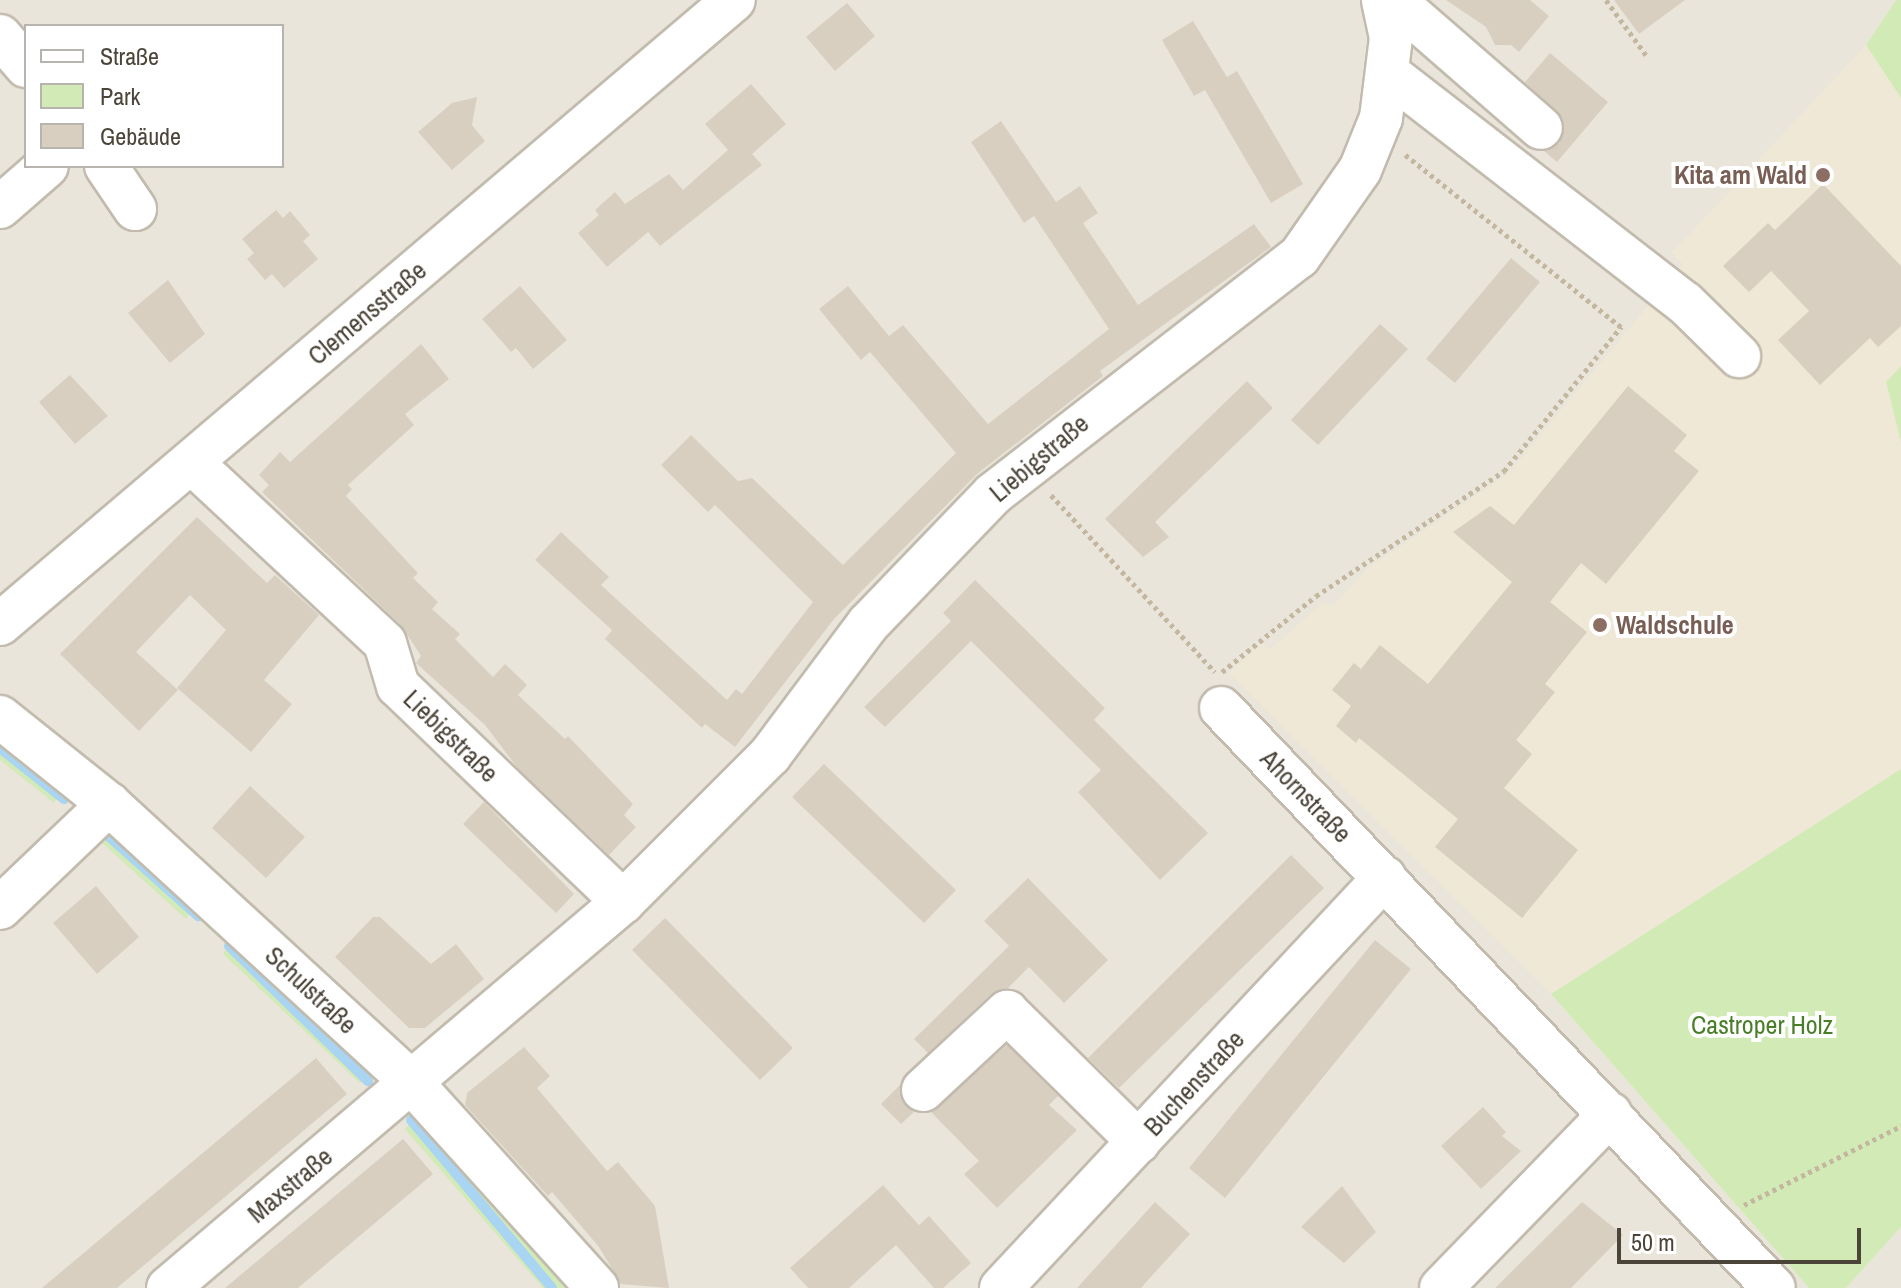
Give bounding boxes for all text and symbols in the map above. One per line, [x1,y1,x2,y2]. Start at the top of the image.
legend [24,24,284,168]
text: Straße [100,40,159,72]
text: Park [100,80,140,112]
text: Gebäude [100,120,181,152]
place label: Kita am Wald [1674,159,1807,191]
marker: Kita am Wald [1814,166,1832,184]
street label: Clemensstraße [302,255,432,371]
street label: Liebigstraße [983,408,1095,508]
place label: Waldschule [1616,609,1734,641]
marker: Waldschule [1591,616,1609,634]
street label: Liebigstraße [397,683,505,789]
street label: Ahornstraße [1254,743,1358,849]
street label: Schulstraße [259,940,363,1040]
park label: Castroper Holz [1691,1009,1833,1041]
street label: Buchenstraße [1137,1024,1251,1142]
street label: Maxstraße [241,1141,339,1229]
scale bar [1621,1212,1865,1262]
text: 50 m [1631,1226,1675,1258]

